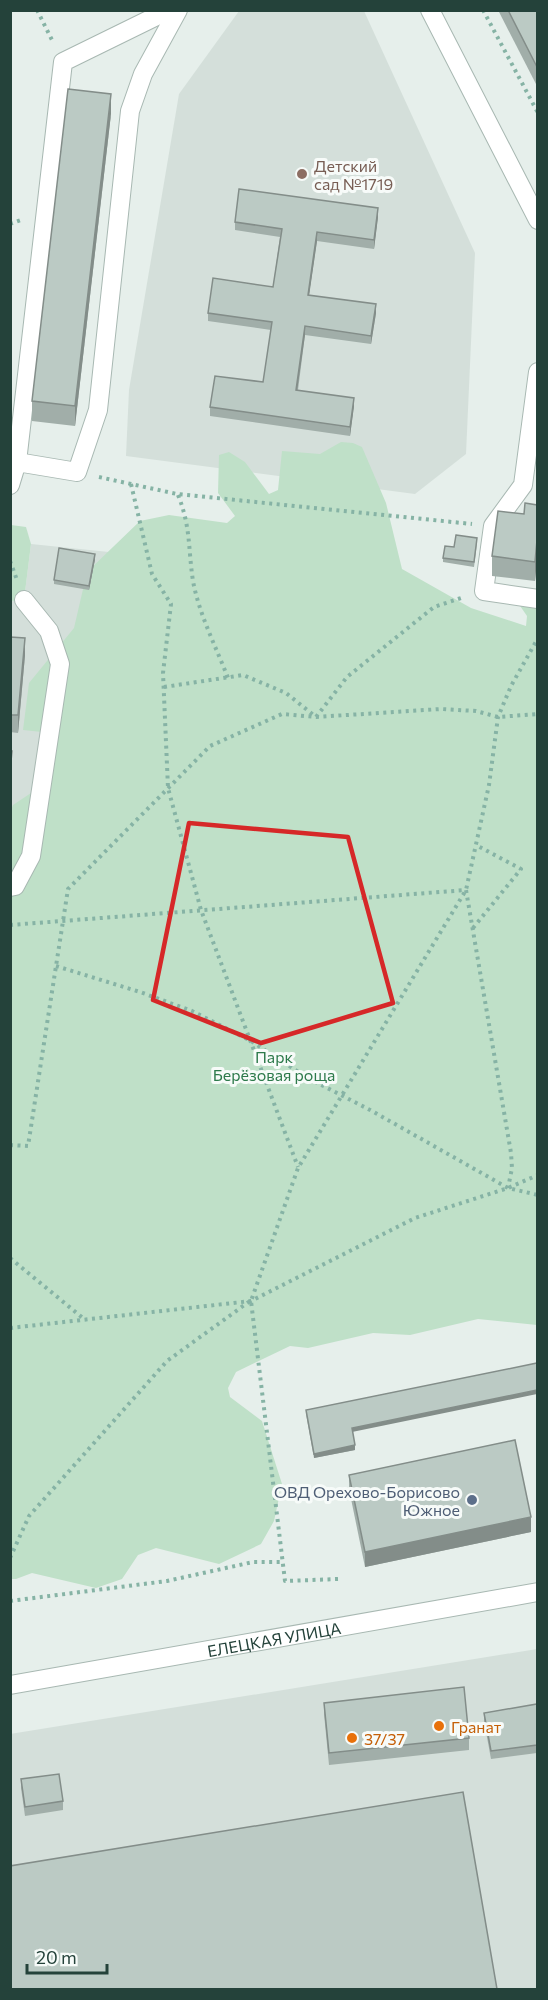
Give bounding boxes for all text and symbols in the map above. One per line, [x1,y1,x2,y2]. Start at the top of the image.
place label: Детский сад №1719 [314,156,393,193]
marker: Детский сад №1719 [295,167,309,181]
park label: Парк Берёзовая роща [213,1047,335,1084]
place label: ОВД Орехово-Борисово Южное [274,1482,460,1519]
marker: ОВД Орехово-Борисово Южное [465,1493,479,1507]
street label: ЕЛЕЦКАЯ УЛИЦА [206,1617,342,1660]
place label: Гранат [451,1717,502,1736]
marker: Гранат [432,1719,446,1733]
place label: 37/37 [364,1729,405,1748]
marker: 37/37 [345,1731,359,1745]
scale bar [27,1937,106,1975]
text: 20 m [36,1946,77,1968]

